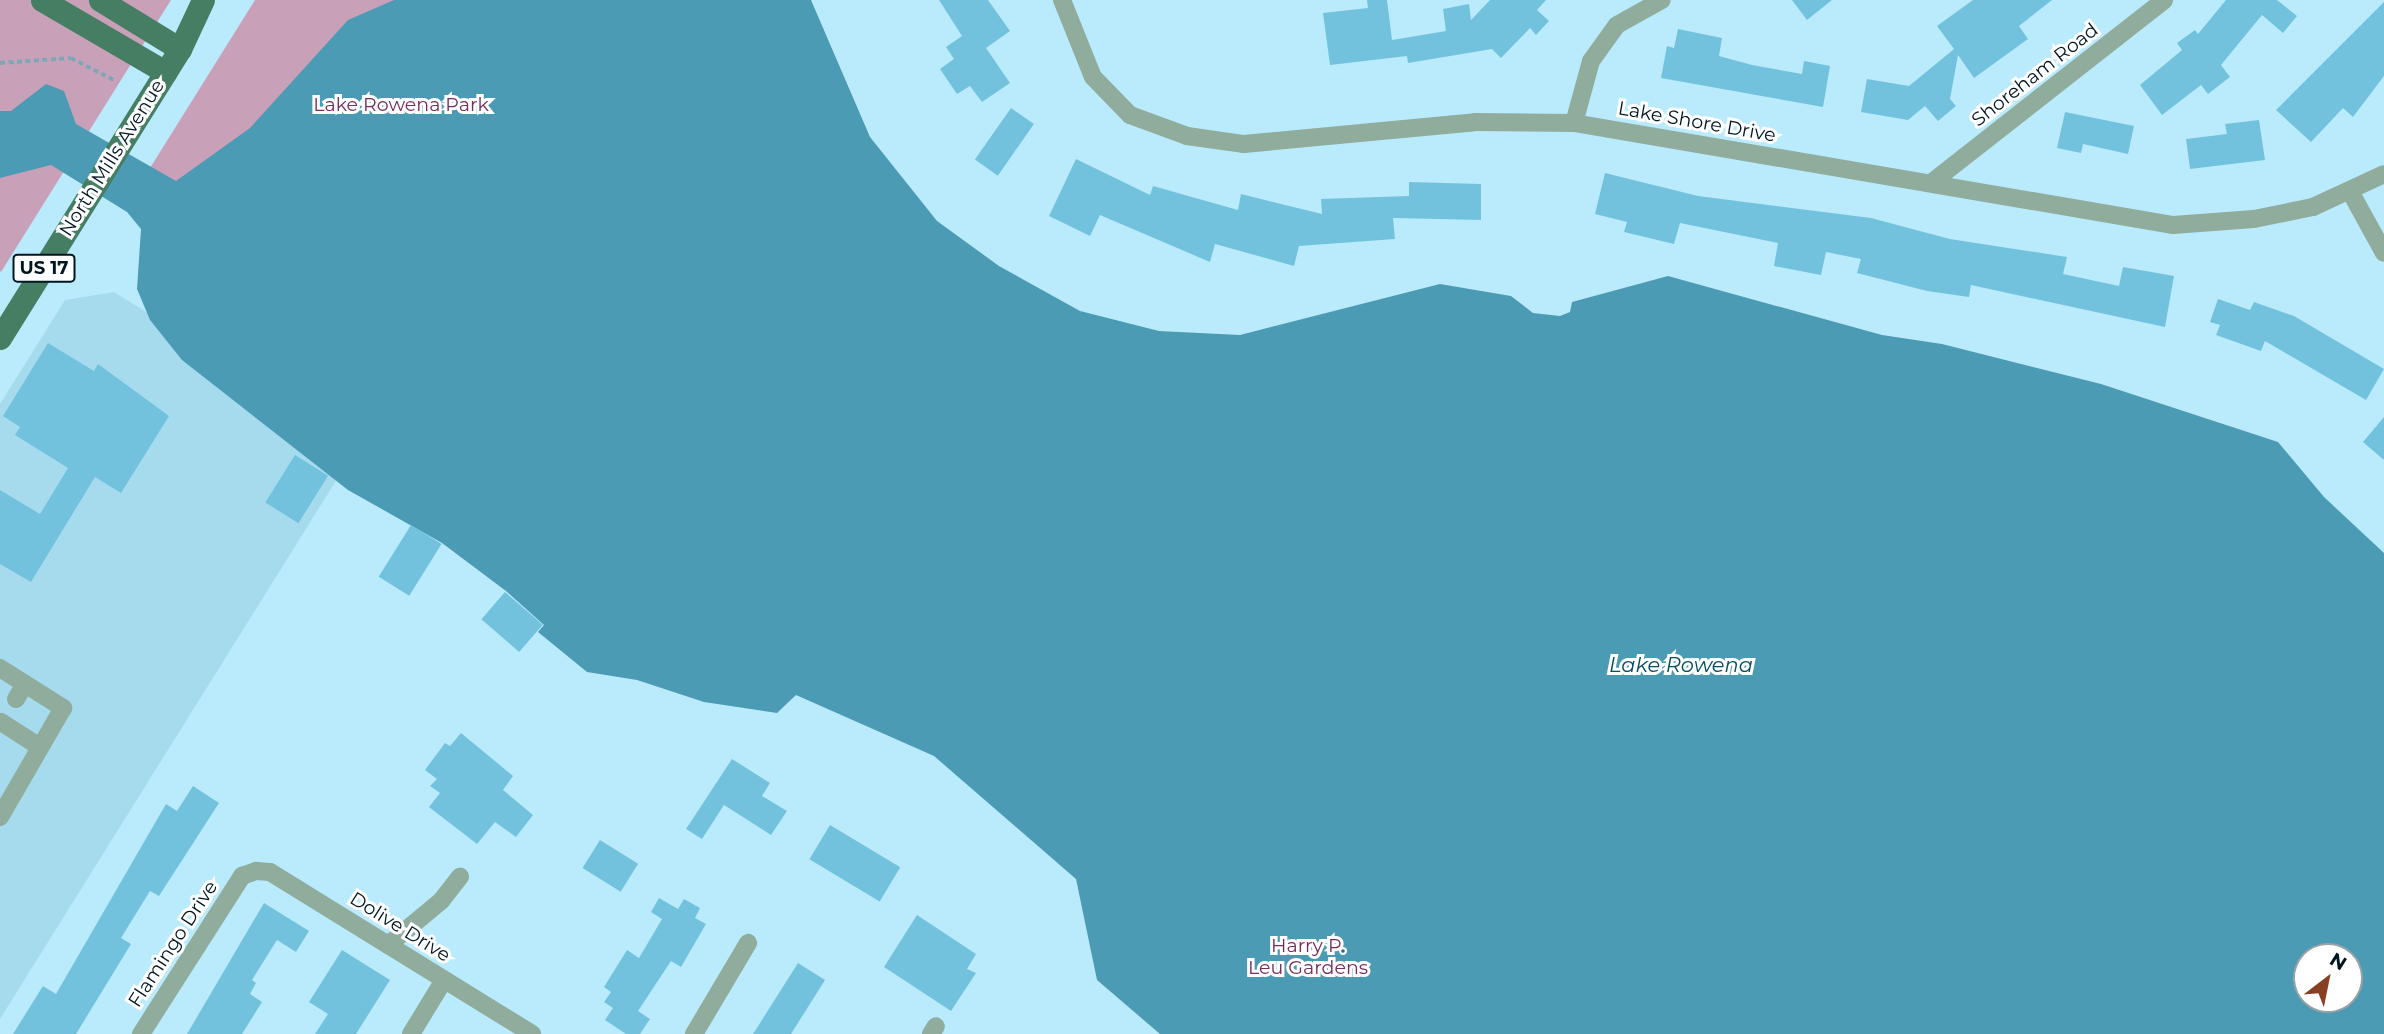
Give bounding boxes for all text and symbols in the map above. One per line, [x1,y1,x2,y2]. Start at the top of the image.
street label: Shoreham Road [1967,19,2103,131]
street label: North Mills Avenue [55,76,169,240]
park label: Lake Rowena Park [313,94,489,116]
street label: Lake Shore Drive [1616,97,1778,147]
road number: US 17 [12,254,76,282]
water label: Lake Rowena [1609,652,1753,678]
street label: Flamingo Drive [124,877,222,1011]
street label: Dolive Drive [346,887,454,967]
park label: Harry P. Leu Gardens [1248,935,1368,979]
north arrow [2293,943,2363,1013]
text: N [2326,948,2351,975]

